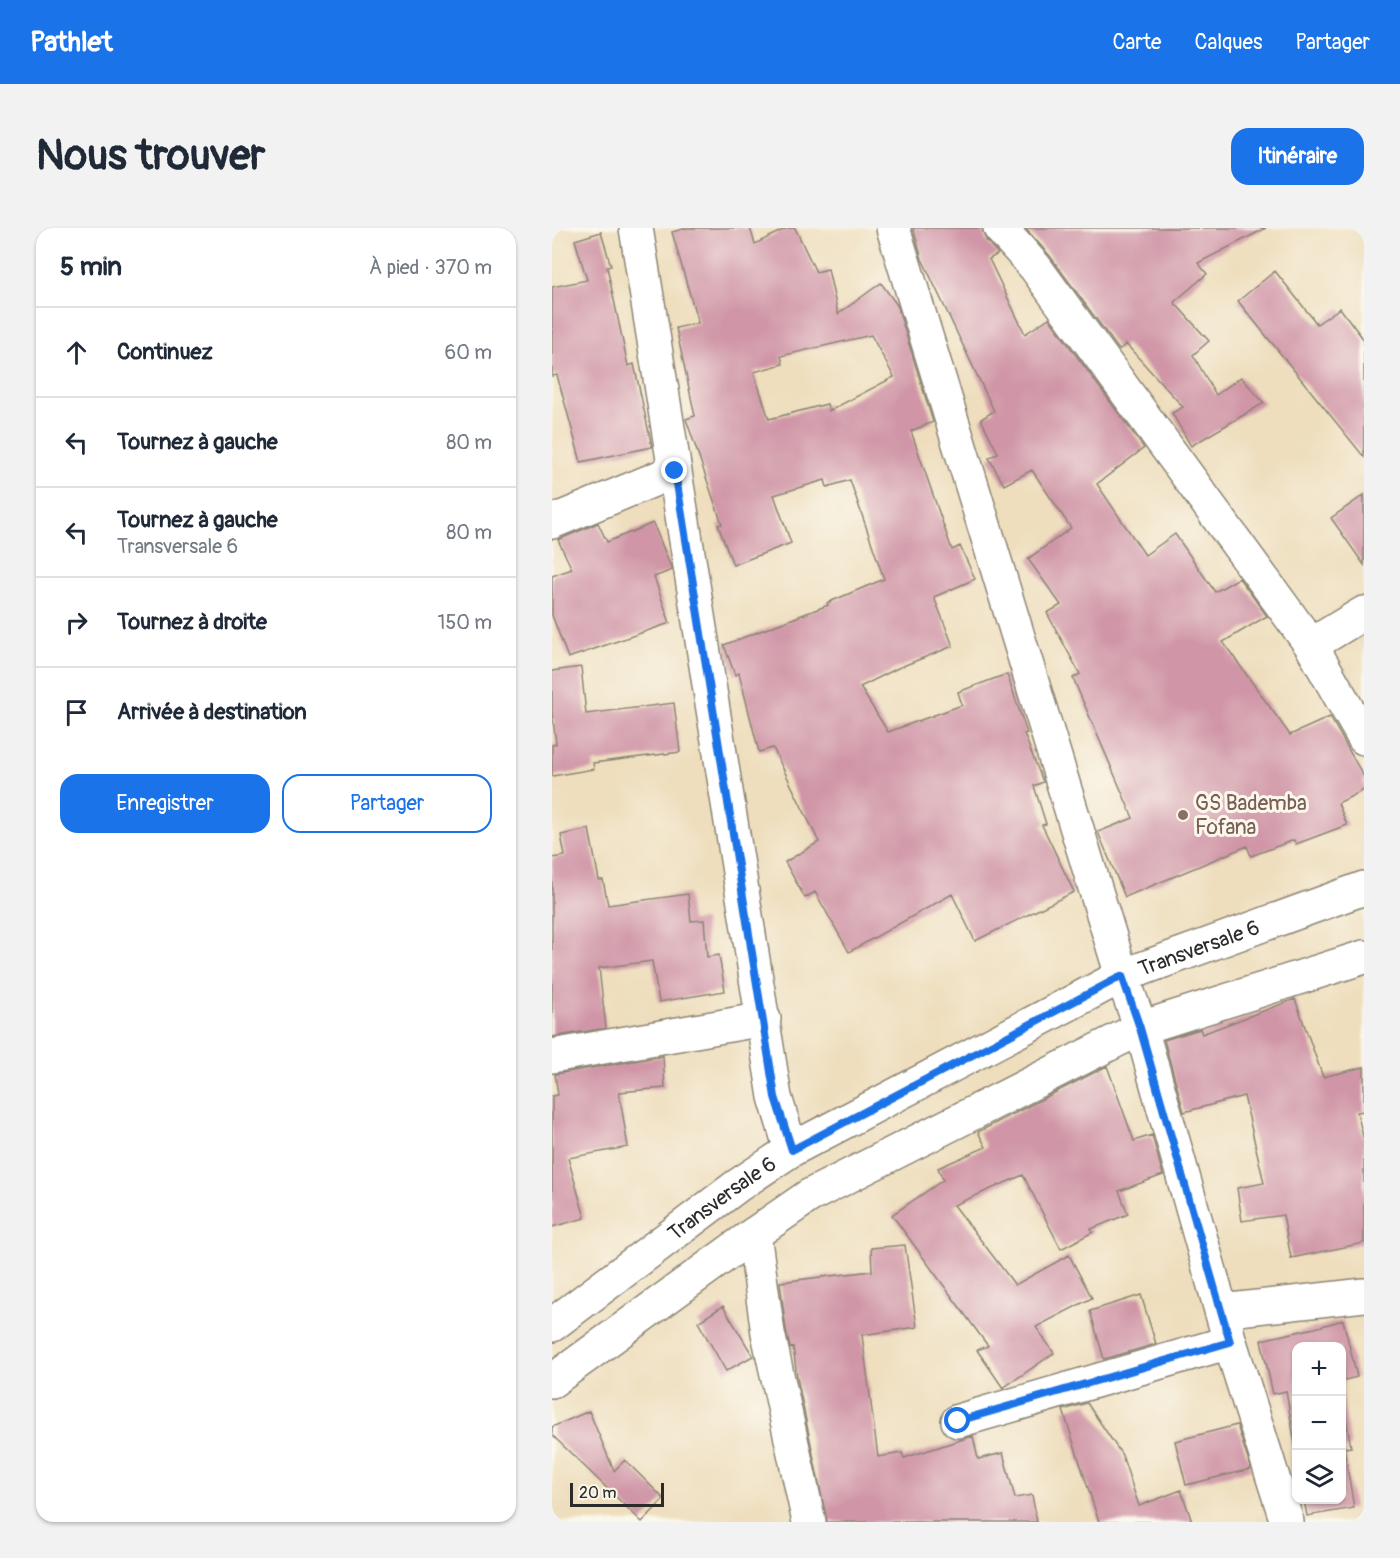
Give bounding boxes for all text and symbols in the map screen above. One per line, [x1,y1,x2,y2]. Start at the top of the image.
text: Pathlet [30,25,113,60]
text: Carte [1112,29,1161,56]
text: Calques [1194,29,1262,56]
text: Partager [1295,29,1370,56]
button: Itinéraire [1231,128,1364,185]
text: Nous trouver [36,130,265,182]
text: 5 min [60,251,122,283]
text: À pied · 370 m [369,255,492,280]
icon: ahead [60,336,93,369]
text: Continuez [117,338,213,366]
text: 60 m [445,340,492,365]
icon: left [60,426,93,459]
text: Tournez à gauche [117,428,278,456]
text: 80 m [446,430,492,455]
route end [661,457,687,483]
text: Tournez à gauche [117,506,278,534]
icon: left [60,516,93,549]
text: 80 m [446,520,492,545]
text: Transversale 6 [117,534,238,559]
icon: right [60,606,93,639]
text: Tournez à droite [117,608,267,636]
text: 150 m [438,610,492,635]
icon: arrive [60,696,93,729]
text: Arrivée à destination [117,698,307,726]
button: Enregistrer [60,774,270,833]
button: Partager [282,774,492,833]
place label: GS Bademba Fofana [1195,790,1307,841]
marker: GS Bademba Fofana [1176,808,1190,822]
street label: Transversale 6 [1134,914,1263,982]
street label: Transversale 6 [663,1150,781,1247]
map controls [1292,1342,1346,1504]
button: + [1292,1342,1346,1396]
button: − [1292,1396,1346,1450]
route start [944,1407,970,1433]
button: layers [1292,1450,1346,1504]
scale bar [570,1480,664,1508]
text: 20 m [579,1483,617,1503]

